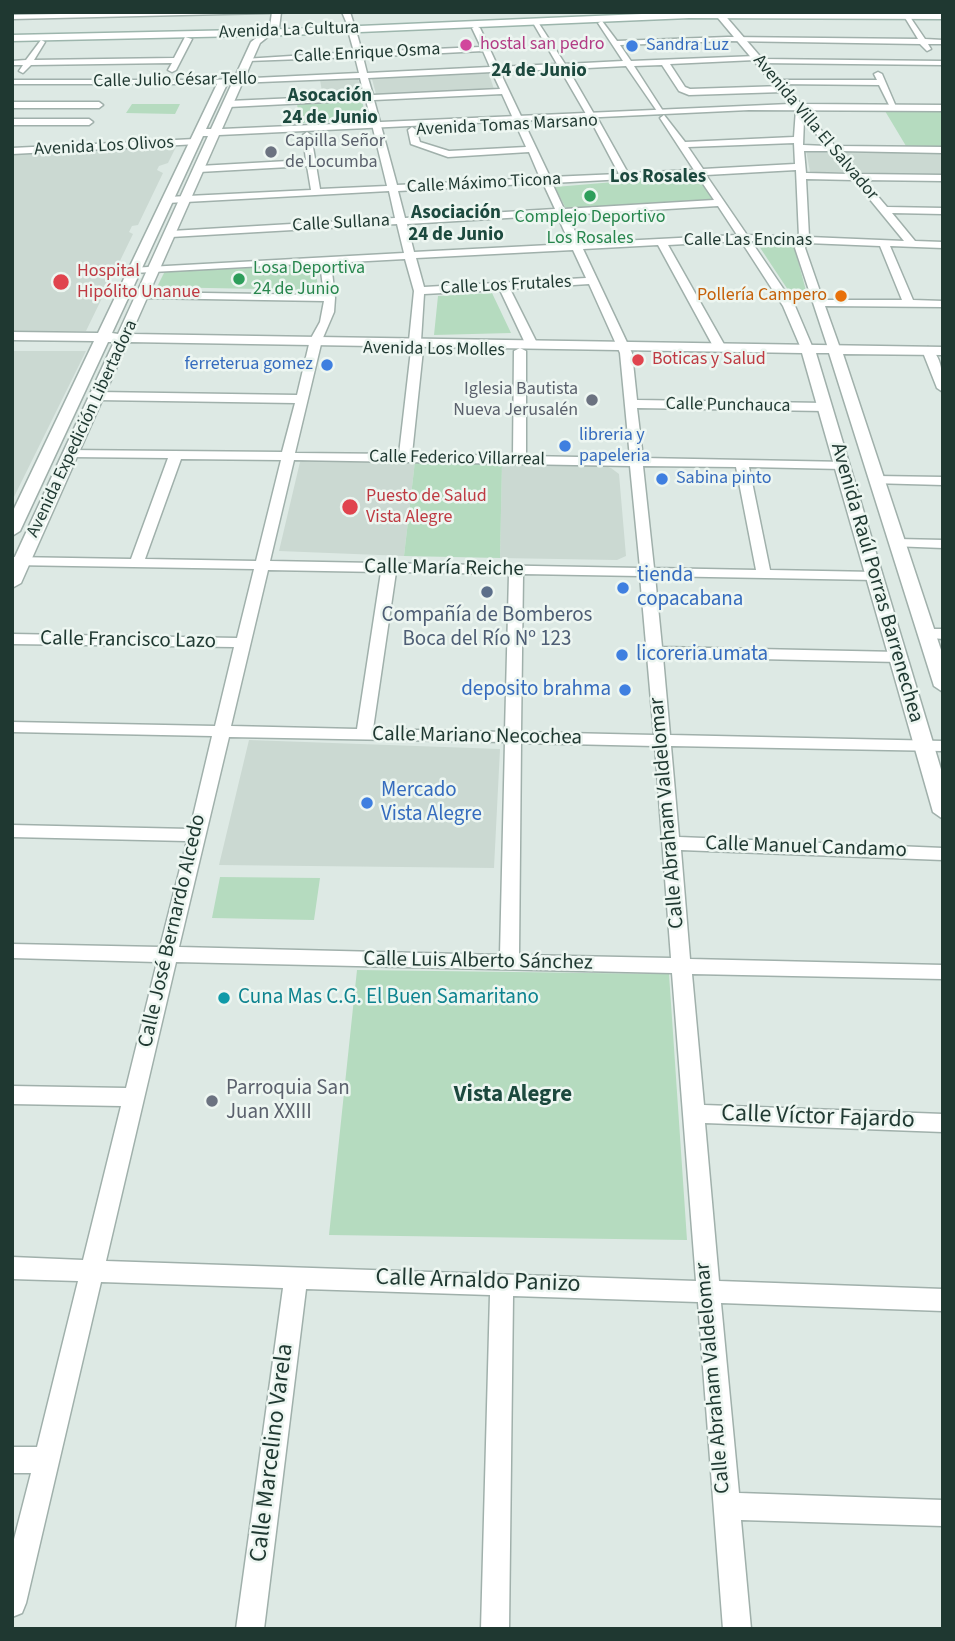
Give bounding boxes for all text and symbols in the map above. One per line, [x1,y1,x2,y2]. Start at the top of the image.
street label: Avenida La Cultura [218,18,360,44]
place label: hostal san pedro [480,34,604,56]
place label: Sandra Luz [646,35,729,57]
marker: hostal san pedro [458,37,474,53]
marker: Sandra Luz [624,38,640,54]
street label: Calle Enrique Osma [293,39,441,69]
street label: Avenida Villa El Salvador [748,51,882,205]
district label: 24 de Junio [491,61,587,83]
street label: Calle Julio César Tello [93,69,257,93]
district label: Asocación 24 de Junio [282,86,378,130]
street label: Avenida Tomas Marsano [416,110,598,142]
place label: Capilla Señor de Locumba [285,131,385,174]
street label: Avenida Los Olivos [34,133,174,161]
marker: Capilla Señor de Locumba [263,144,279,160]
district label: Los Rosales [610,167,706,189]
street label: Calle Máximo Ticona [406,169,562,199]
marker: Complejo Deportivo Los Rosales [582,188,598,204]
district label: Asociación 24 de Junio [408,203,504,247]
place label: Complejo Deportivo Los Rosales [515,207,665,249]
street label: Calle Sullana [292,211,390,237]
street label: Calle Las Encinas [684,230,812,252]
place label: Losa Deportiva 24 de Junio [253,258,365,300]
place label: Hospital Hipólito Unanue [77,261,200,304]
marker: Losa Deportiva 24 de Junio [231,271,247,287]
marker: Hospital Hipólito Unanue [51,272,71,292]
street label: Calle Los Frutales [440,272,572,300]
place label: Pollería Campero [697,285,827,307]
marker: Pollería Campero [833,288,849,304]
street label: Avenida Expedición Libertadora [23,317,143,541]
street label: Avenida Los Molles [363,338,505,362]
place label: Boticas y Salud [652,349,766,371]
marker: Boticas y Salud [630,352,646,368]
place label: ferreterua gomez [184,354,313,376]
marker: ferreterua gomez [319,357,335,373]
place label: Iglesia Bautista Nueva Jerusalén [453,379,578,422]
marker: Iglesia Bautista Nueva Jerusalén [584,392,600,408]
street label: Calle Punchauca [665,394,791,418]
place label: libreria y papeleria [579,425,650,467]
marker: libreria y papeleria [557,438,573,454]
street label: Avenida Raúl Porras Barrenechea [824,440,928,726]
street label: Calle Federico Villarreal [369,447,545,471]
place label: Sabina pinto [676,468,771,490]
marker: Sabina pinto [654,471,670,487]
place label: Puesto de Salud Vista Alegre [366,486,487,528]
marker: Puesto de Salud Vista Alegre [340,497,360,517]
street label: Calle María Reiche [364,555,524,583]
place label: tienda copacabana [637,563,743,613]
marker: tienda copacabana [615,580,631,596]
marker: Compañía de Bomberos Boca del Río Nº 123 [479,584,495,600]
place label: Compañía de Bomberos Boca del Río Nº 123 [382,603,592,653]
street label: Calle Francisco Lazo [40,627,216,655]
place label: licoreria umata [636,642,768,668]
marker: licoreria umata [614,647,630,663]
place label: deposito brahma [461,677,611,703]
marker: deposito brahma [617,682,633,698]
street label: Calle Abraham Valdelomar [645,696,691,930]
street label: Calle Mariano Necochea [372,723,582,751]
place label: Mercado Vista Alegre [381,778,482,828]
marker: Mercado Vista Alegre [359,795,375,811]
street label: Calle José Bernardo Alcedo [134,812,212,1050]
street label: Calle Manuel Candamo [705,832,907,864]
street label: Calle Luis Alberto Sánchez [363,947,593,977]
place label: Cuna Mas C.G. El Buen Samaritano [238,985,539,1011]
marker: Cuna Mas C.G. El Buen Samaritano [216,990,232,1006]
place label: Parroquia San Juan XXIII [226,1076,350,1126]
district label: Vista Alegre [454,1082,572,1110]
marker: Parroquia San Juan XXIII [204,1093,220,1109]
street label: Calle Víctor Fajardo [721,1100,915,1136]
street label: Calle Abraham Valdelomar [691,1261,737,1495]
street label: Calle Arnaldo Panizo [375,1264,581,1300]
street label: Calle Marcelino Varela [245,1342,301,1564]

